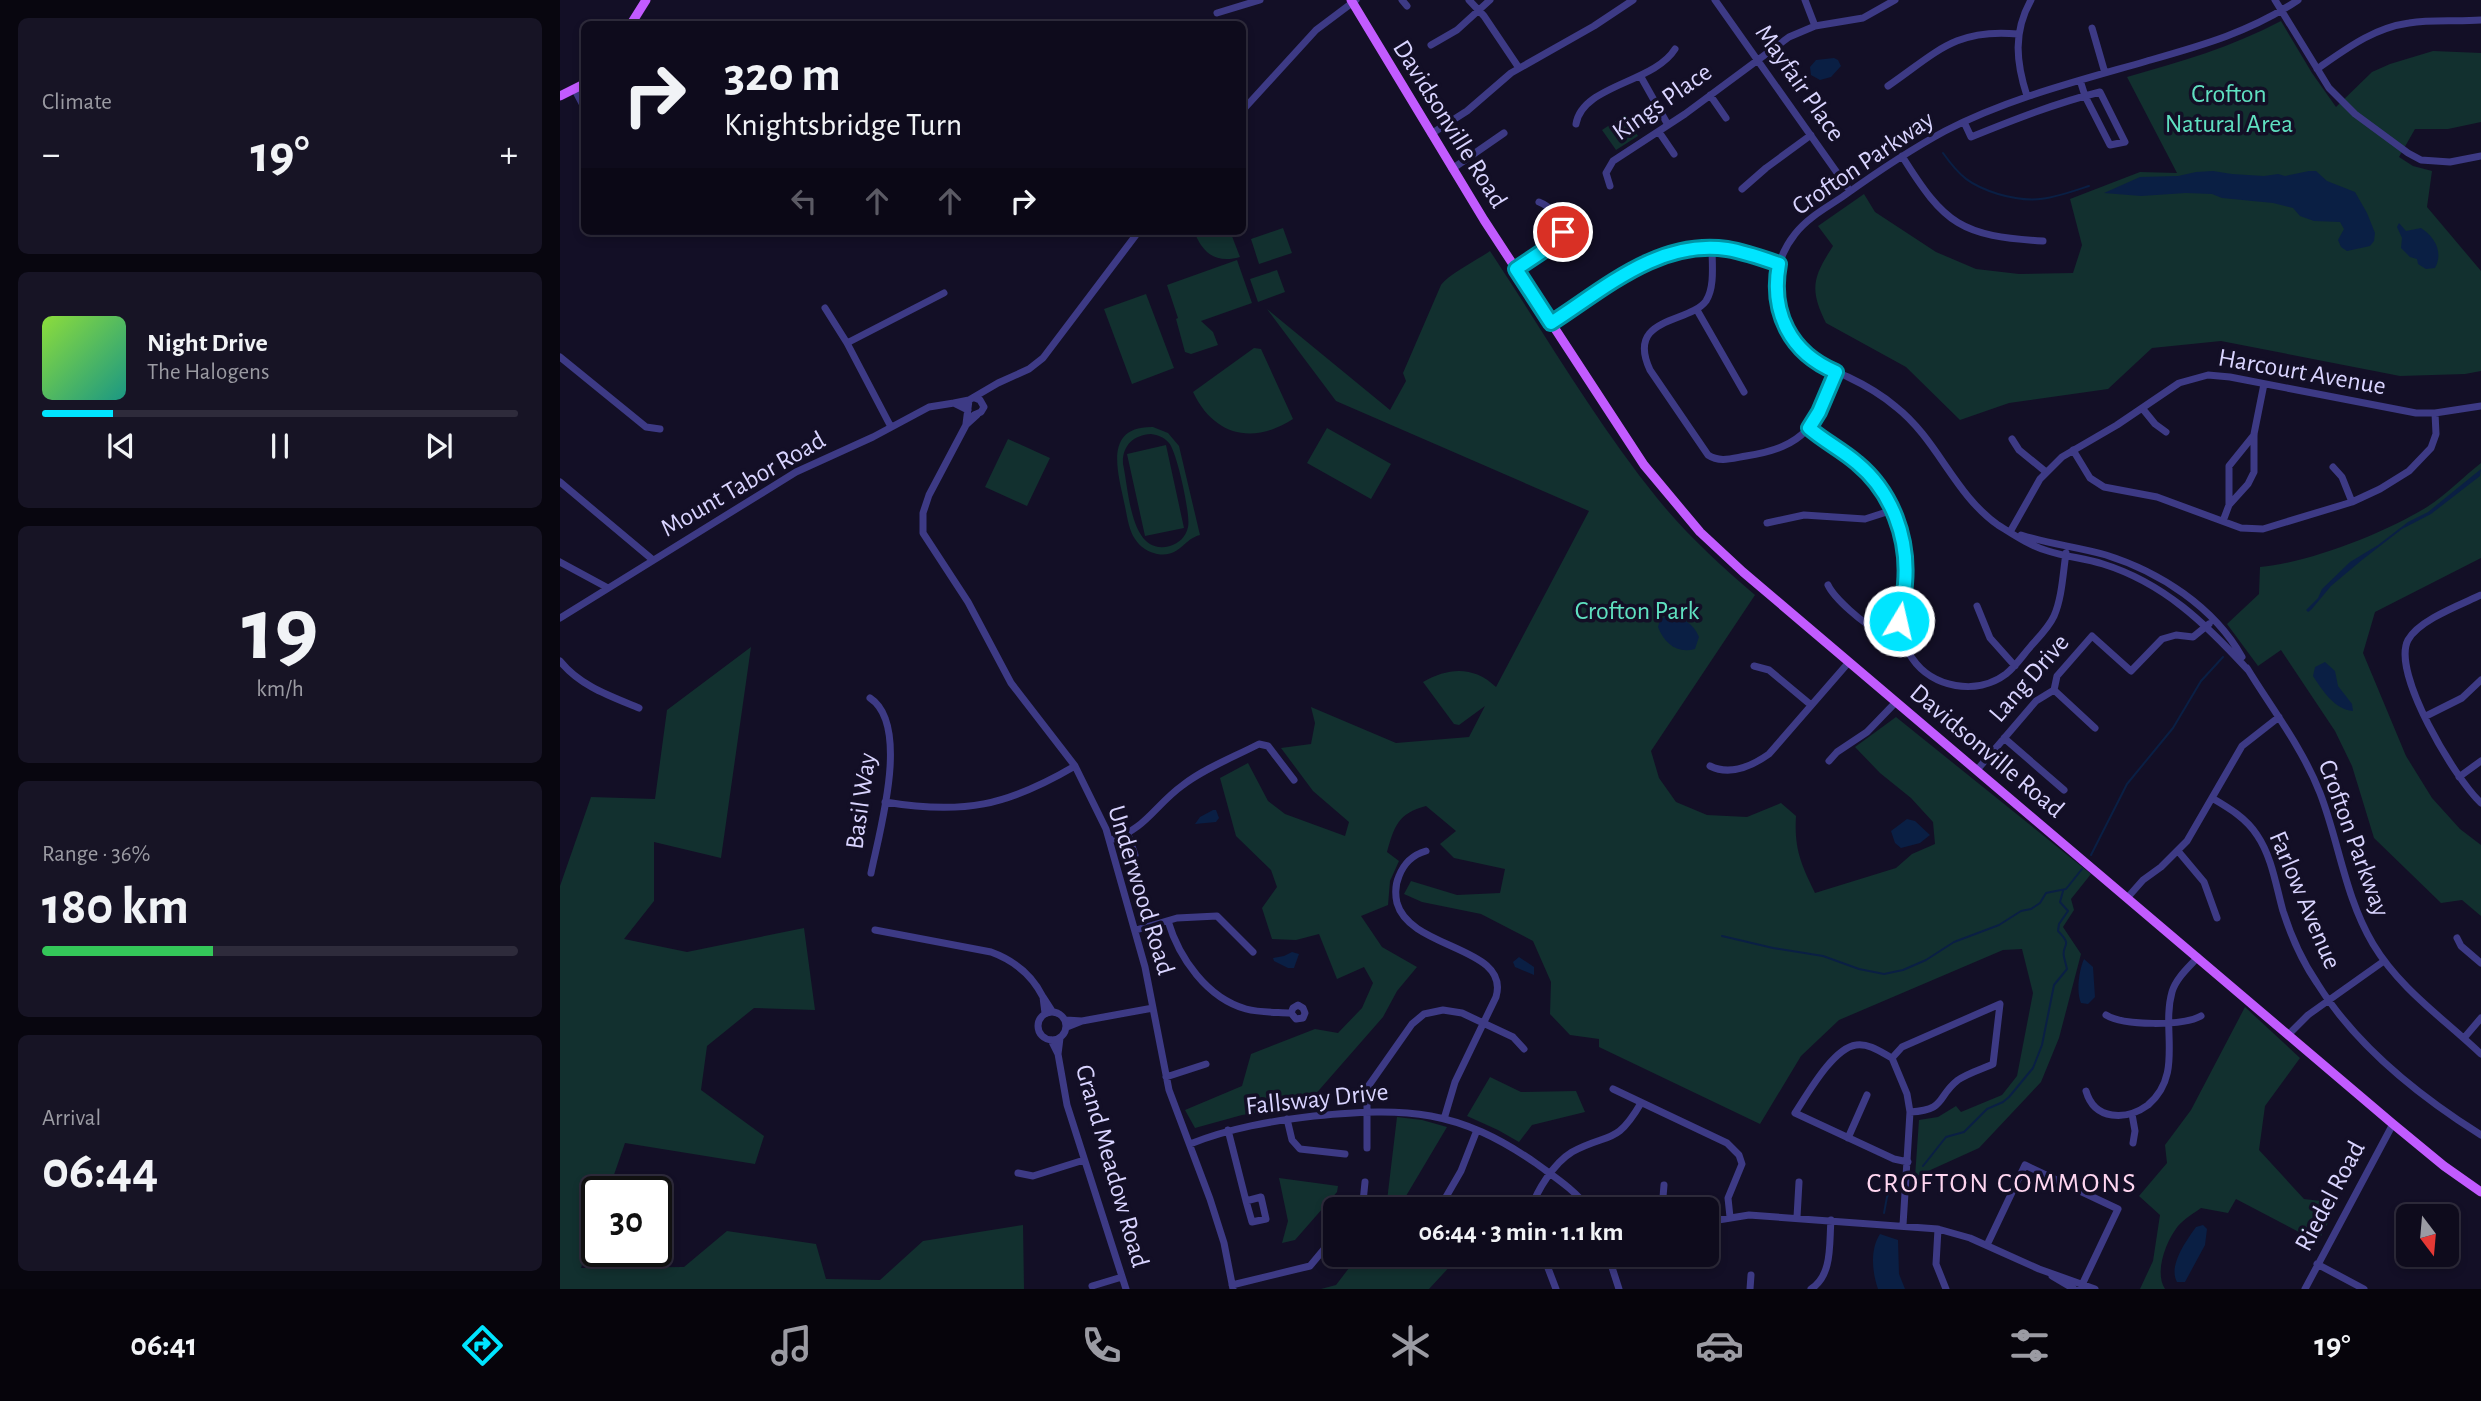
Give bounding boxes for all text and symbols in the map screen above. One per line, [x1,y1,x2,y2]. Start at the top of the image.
street label: Mayfair Place [1750,20,1850,146]
street label: Davidsonville Road [1388,36,1512,212]
icon: right [609,49,700,140]
text: 320 m [724,51,841,100]
street label: Kings Place [1608,59,1716,145]
park label: Crofton Natural Area [2165,81,2293,137]
text: Climate [42,91,112,114]
street label: Crofton Parkway [1787,106,1939,220]
text: Knightsbridge Turn [724,109,962,141]
text: 19° [250,129,310,181]
text: − [42,136,60,174]
text: + [500,136,518,174]
icon: left [785,182,823,220]
icon: ahead [858,182,896,220]
icon: ahead [931,182,969,220]
icon: right [1004,182,1042,220]
pin [1533,202,1593,262]
icon: arrive [1544,213,1582,251]
text: Night Drive [147,330,268,356]
street label: Harcourt Avenue [2216,344,2388,400]
text: The Halogens [147,361,269,384]
street label: Mount Tabor Road [656,426,830,542]
icon: previous [102,427,140,465]
icon: pause [261,427,299,465]
icon: next [420,427,458,465]
position arrow [1862,584,1936,658]
text: 19 [242,585,318,676]
park label: Crofton Park [1575,598,1699,624]
street label: Lang Drive [1984,629,2074,727]
text: km/h [256,678,304,701]
street label: Davidsonville Road [1905,679,2069,823]
street label: Basil Way [841,751,881,851]
street label: Crofton Parkway [2314,756,2394,920]
street label: Underwood Road [1103,802,1179,978]
street label: Farlow Avenue [2264,827,2346,973]
text: Range · 36% [42,843,150,866]
text: 180 km [42,881,189,933]
street label: Grand Meadow Road [1071,1062,1153,1270]
street label: Fallsway Drive [1244,1079,1390,1119]
text: Arrival [42,1107,101,1130]
street label: Riedel Road [2290,1137,2370,1255]
text: 06:44 [42,1145,158,1197]
district label: CROFTON COMMONS [1866,1170,2138,1198]
speed limit sign: 30 [581,1176,672,1267]
north arrow [2396,1204,2459,1267]
map controls [2396,1204,2459,1267]
text: 06:44 · 3 min · 1.1 km [1419,1219,1623,1245]
icon: directions [458,1321,507,1370]
icon: music [767,1321,816,1370]
icon: phone [1077,1321,1126,1370]
icon: climate [1386,1321,1435,1370]
icon: car [1695,1321,1744,1370]
icon: filters [2005,1321,2054,1370]
text: 06:41 [130,1329,197,1361]
text: 19° [2314,1329,2351,1361]

